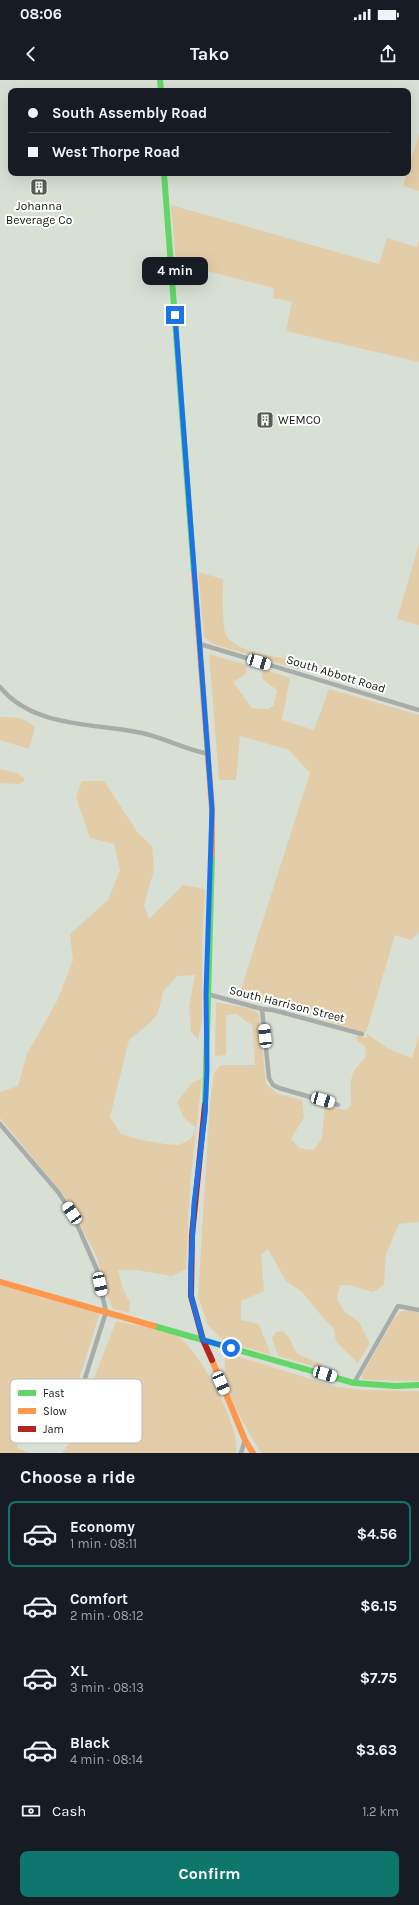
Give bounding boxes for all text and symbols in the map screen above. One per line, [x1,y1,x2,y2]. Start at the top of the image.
text: 08:06 [20,5,62,23]
icon: back [20,43,42,65]
text: Tako [190,43,229,65]
icon: share [377,43,399,65]
text: South Assembly Road [52,104,207,122]
text: West Thorpe Road [52,143,180,161]
building icon: Johanna Beverage Co [29,177,49,197]
place label: Johanna Beverage Co [6,199,72,227]
callout: 4 min [142,257,208,285]
text: 4 min [157,263,193,278]
route end [166,306,184,324]
building icon: WEMCO [255,410,275,430]
place label: WEMCO [278,413,321,427]
street label: South Abbott Road [285,652,387,696]
car [246,653,272,671]
street label: South Harrison Street [228,983,347,1025]
car [258,1023,272,1049]
car [310,1091,336,1109]
car [60,1200,84,1226]
car [92,1271,108,1297]
route start [222,1339,240,1357]
car [312,1365,338,1383]
car [211,1370,231,1396]
legend [10,1379,142,1443]
text: Fast [43,1387,64,1400]
text: Slow [43,1405,67,1418]
text: Jam [43,1423,64,1436]
text: Choose a ride [20,1466,135,1488]
icon: car [22,1516,58,1552]
text: Economy [70,1518,135,1536]
text: $4.56 [357,1525,397,1543]
text: 1 min · 08:11 [70,1536,137,1551]
icon: car [22,1588,58,1624]
text: Comfort [70,1590,128,1608]
text: $6.15 [360,1597,397,1615]
text: 2 min · 08:12 [70,1608,144,1623]
icon: car [22,1660,58,1696]
text: XL [70,1662,88,1680]
text: $7.75 [360,1669,397,1687]
text: 3 min · 08:13 [70,1680,144,1695]
icon: car [22,1732,58,1768]
text: Black [70,1734,110,1752]
text: $3.63 [356,1741,397,1759]
text: 4 min · 08:14 [70,1752,143,1767]
icon: cash [20,1800,42,1822]
text: Cash [52,1802,86,1820]
text: 1.2 km [362,1804,399,1819]
button: Confirm [20,1851,399,1897]

